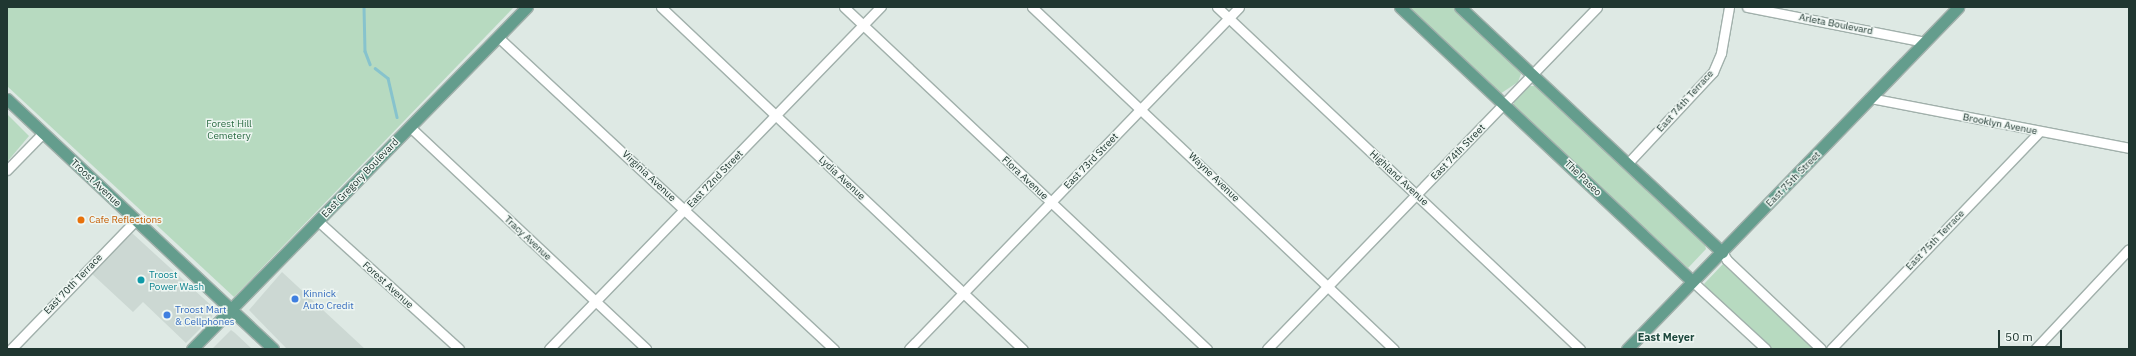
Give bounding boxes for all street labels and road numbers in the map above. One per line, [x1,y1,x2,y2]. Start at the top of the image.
street label: Arleta Boulevard [1798,11,1874,37]
street label: East 74th Terrace [1654,68,1716,134]
street label: Brooklyn Avenue [1962,111,2038,137]
street label: East 74th Street [1428,122,1488,182]
street label: East 73rd Street [1061,131,1121,191]
street label: East Gregory Boulevard [319,136,401,220]
street label: Virginia Avenue [620,148,678,204]
street label: East 72nd Street [685,148,745,210]
street label: Highland Avenue [1367,148,1431,208]
street label: East 75th Street [1763,149,1823,209]
street label: Wayne Avenue [1186,150,1242,204]
street label: Lydia Avenue [816,154,868,202]
street label: Flora Avenue [999,154,1051,202]
street label: Troost Avenue [68,157,124,209]
street label: The Paseo [1562,158,1604,198]
street label: East 75th Terrace [1903,207,1967,273]
street label: Tracy Avenue [502,213,554,263]
street label: East 70th Terrace [41,251,105,317]
street label: Forest Avenue [360,259,416,311]

